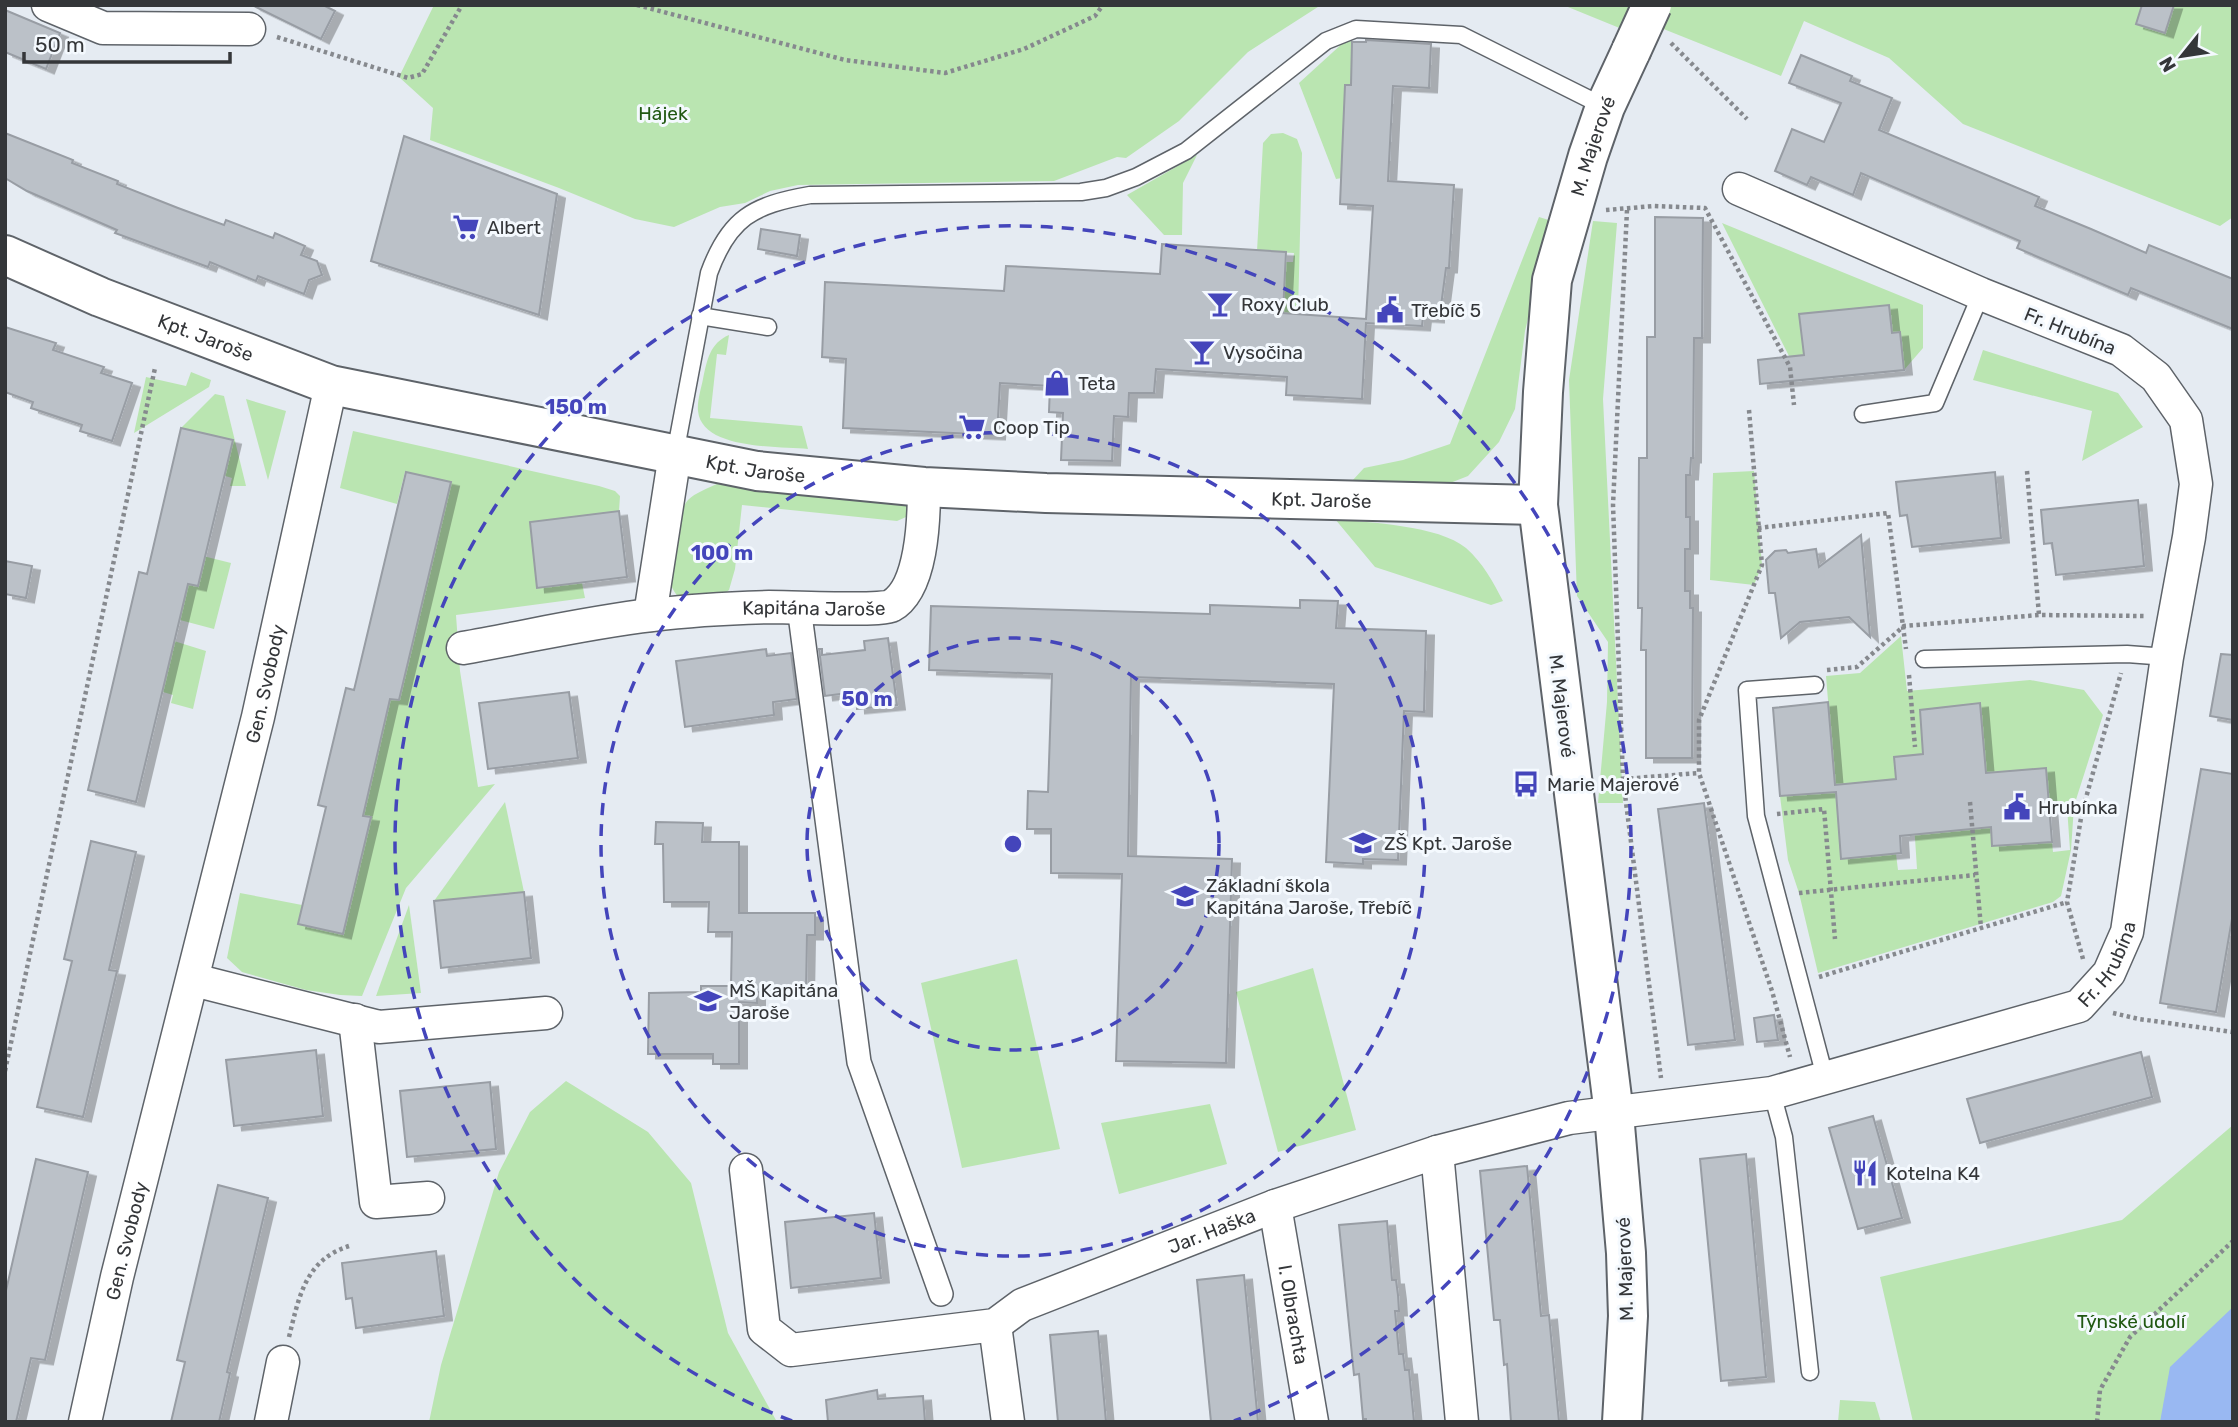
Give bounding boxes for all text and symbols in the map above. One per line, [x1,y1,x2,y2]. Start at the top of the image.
scale bar [24,21,231,65]
north arrow [2147,21,2217,91]
text: 50 m [35,32,85,57]
text: N [2154,53,2181,76]
street label: M. Majerové [1566,92,1620,199]
park label: Hájek [638,102,688,125]
supermarket icon: Albert [451,212,481,242]
place label: Albert [487,216,542,239]
bar icon: Roxy Club [1205,289,1235,319]
place label: Roxy Club [1241,293,1329,316]
public building icon: Třebíč 5 [1375,295,1405,325]
place label: Třebíč 5 [1411,299,1481,322]
street label: Fr. Hrubína [2021,302,2119,360]
street label: Kpt. Jaroše [155,309,257,366]
bar icon: Vysočina [1187,337,1217,367]
place label: Vysočina [1223,341,1303,364]
shop icon: Teta [1042,368,1072,398]
place label: Teta [1078,372,1116,395]
text: 150 m [545,394,607,419]
supermarket icon: Coop Tip [957,412,987,442]
place label: Coop Tip [993,416,1070,439]
street label: Kpt. Jaroše [704,449,806,487]
street label: Kpt. Jaroše [1271,487,1372,512]
text: 100 m [691,540,753,565]
street label: Kapitána Jaroše [742,595,886,620]
street label: Gen. Svobody [240,622,290,746]
street label: M. Majerové [1544,653,1580,759]
text: 50 m [841,686,893,711]
bus stop icon: Marie Majerové [1511,769,1541,799]
place label: Marie Majerové [1547,773,1679,796]
public building icon: Hrubínka [2002,792,2032,822]
place label: Hrubínka [2038,796,2118,819]
school or university icon: ZŠ Kpt. Jaroše [1348,828,1378,858]
centre of rings [1001,832,1025,856]
place label: ZŠ Kpt. Jaroše [1384,832,1512,855]
place label: Základní škola Kapitána Jaroše, Třebíč [1206,874,1412,919]
school or university icon: Základní škola Kapitána Jaroše, Třebíč [1170,881,1200,911]
street label: Fr. Hrubína [2072,920,2140,1012]
place label: MŠ Kapitána Jaroše [729,979,838,1024]
school or university icon: MŠ Kapitána Jaroše [693,986,723,1016]
restaurant icon: Kotelna K4 [1850,1158,1880,1188]
place label: Kotelna K4 [1886,1162,1980,1185]
street label: Gen. Svobody [101,1179,152,1302]
street label: Jar. Haška [1165,1203,1259,1258]
street label: M. Majerové [1612,1217,1638,1321]
street label: I. Olbrachta [1274,1263,1313,1366]
park label: Týnské údolí [2077,1310,2187,1333]

